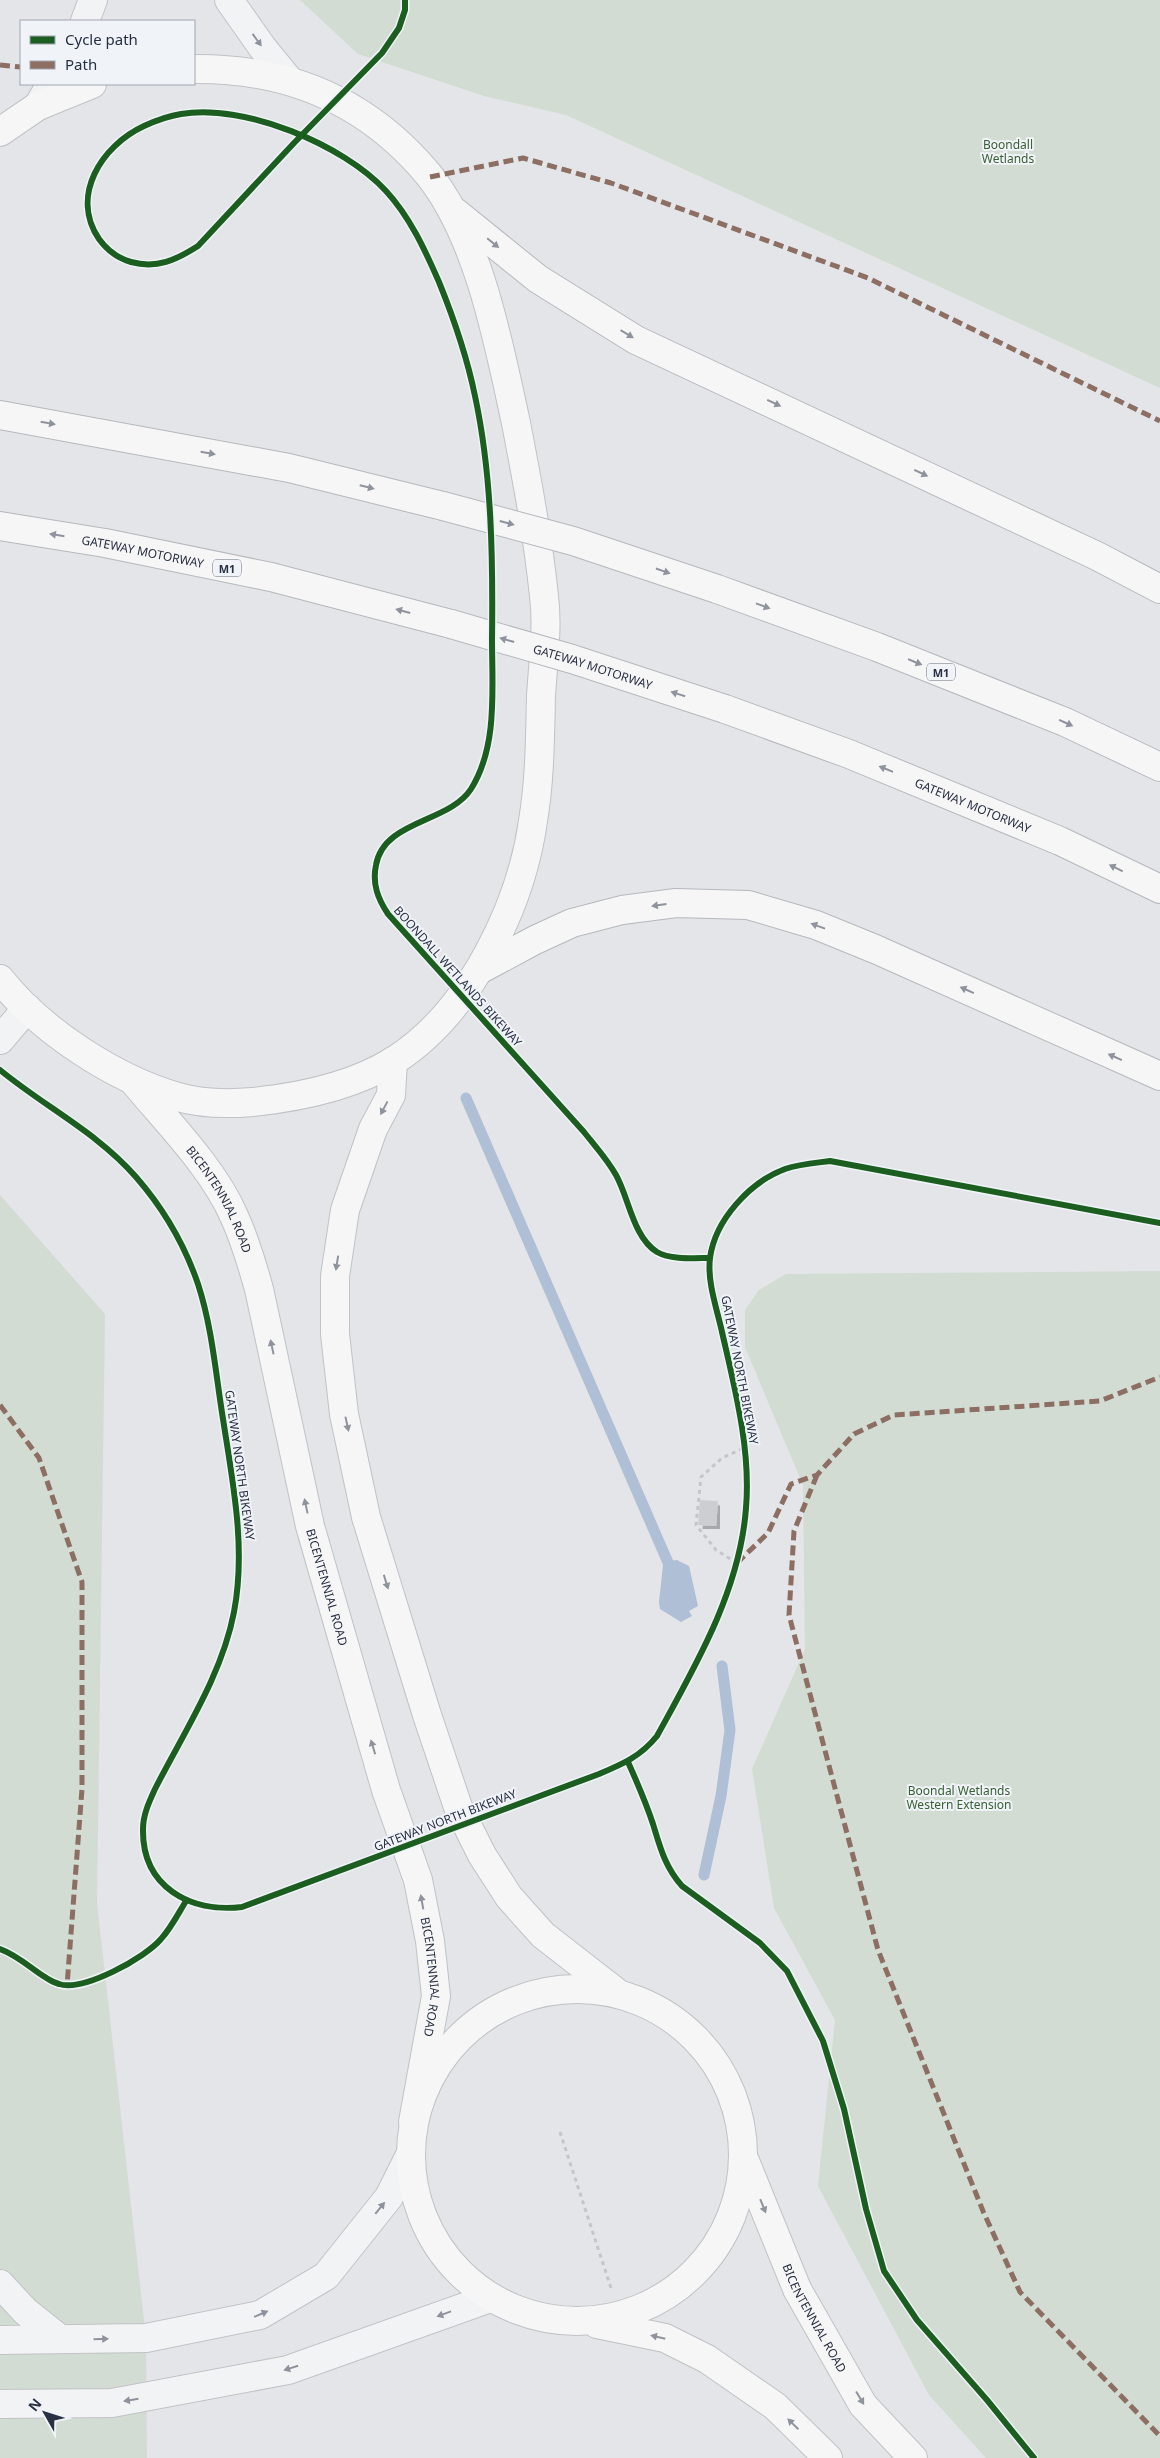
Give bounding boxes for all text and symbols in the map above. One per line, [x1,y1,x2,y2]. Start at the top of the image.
legend [20,20,195,85]
text: Cycle path [65,29,138,49]
one-way arrow [251,33,262,46]
text: Path [65,54,97,74]
park label: Boondall Wetlands [982,136,1034,167]
one-way arrow [486,237,499,248]
one-way arrow [620,329,633,338]
one-way arrow [767,399,781,407]
one-way arrow [40,420,56,428]
one-way arrow [200,449,216,457]
one-way arrow [914,469,928,477]
one-way arrow [359,483,374,491]
one-way arrow [500,520,515,528]
one-way arrow [49,531,65,539]
street label: GATEWAY MOTORWAY [81,531,206,572]
road number: M1 [213,560,241,576]
one-way arrow [655,568,670,575]
one-way arrow [755,603,770,610]
one-way arrow [396,607,411,615]
one-way arrow [499,635,514,643]
street label: GATEWAY MOTORWAY [531,640,655,693]
one-way arrow [908,658,923,666]
road number: M1 [927,664,955,680]
one-way arrow [671,689,686,697]
one-way arrow [1059,719,1073,727]
one-way arrow [879,765,893,773]
street label: GATEWAY MOTORWAY [912,774,1034,837]
one-way arrow [1109,863,1123,871]
one-way arrow [650,901,666,909]
street label: BOONDALL WETLANDS BIKEWAY [390,902,526,1050]
one-way arrow [810,922,825,930]
one-way arrow [960,986,974,994]
one-way arrow [1108,1052,1122,1060]
one-way arrow [380,1101,388,1116]
street label: BICENTENNIAL ROAD [183,1142,256,1255]
one-way arrow [333,1255,341,1271]
street label: GATEWAY NORTH BIKEWAY [717,1294,763,1446]
one-way arrow [268,1340,276,1355]
street label: GATEWAY NORTH BIKEWAY [221,1389,259,1541]
one-way arrow [343,1417,351,1433]
one-way arrow [301,1498,309,1514]
street label: BICENTENNIAL ROAD [303,1527,353,1648]
one-way arrow [383,1574,391,1589]
one-way arrow [369,1739,377,1754]
park label: Boondal Wetlands Western Extension [906,1782,1012,1813]
street label: GATEWAY NORTH BIKEWAY [371,1785,519,1855]
one-way arrow [418,1893,426,1909]
street label: BICENTENNIAL ROAD [417,1915,445,2038]
one-way arrow [760,2199,768,2213]
one-way arrow [375,2202,386,2215]
street label: BICENTENNIAL ROAD [779,2261,851,2375]
one-way arrow [254,2309,268,2317]
one-way arrow [436,2310,451,2318]
one-way arrow [650,2333,665,2341]
one-way arrow [93,2335,109,2343]
one-way arrow [283,2365,298,2373]
north arrow [20,2388,70,2438]
one-way arrow [855,2391,864,2404]
text: N [24,2394,45,2415]
one-way arrow [123,2396,139,2404]
one-way arrow [788,2418,800,2430]

